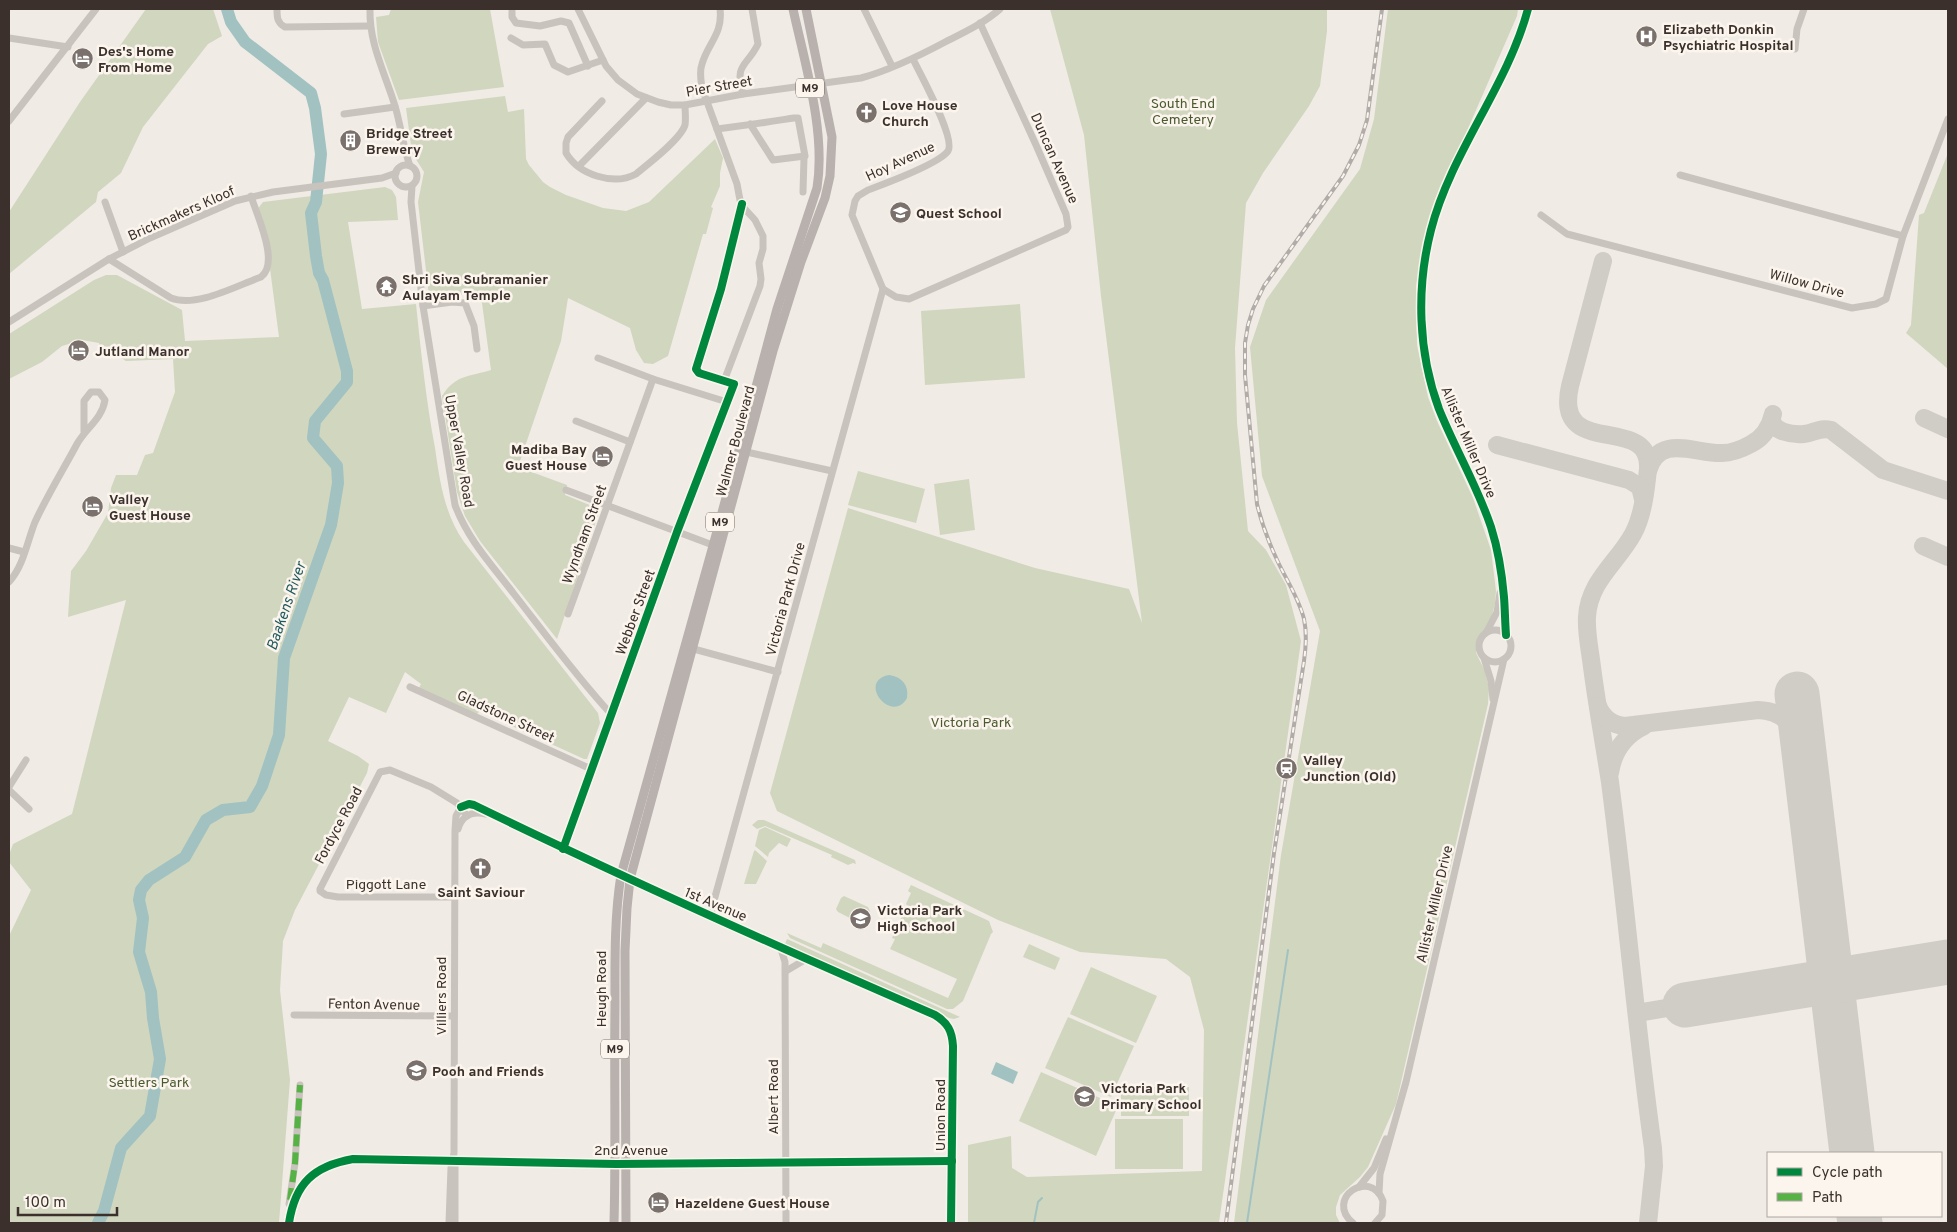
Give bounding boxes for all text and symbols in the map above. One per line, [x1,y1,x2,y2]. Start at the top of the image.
place label: Elizabeth Donkin Psychiatric Hospital [1663,22,1793,55]
hospital icon: Elizabeth Donkin Psychiatric Hospital [1635,25,1659,49]
place label: Des's Home From Home [98,44,174,77]
hotel icon: Des's Home From Home [70,47,94,71]
street label: Pier Street [685,73,754,102]
road number: M9 [796,78,824,98]
park label: South End Cemetery [1151,96,1215,129]
place label: Love House Church [882,98,958,131]
church icon: Love House Church [854,101,878,125]
street label: Duncan Avenue [1026,111,1081,207]
place label: Bridge Street Brewery [366,126,453,159]
building icon: Bridge Street Brewery [338,129,362,153]
street label: Hoy Avenue [863,139,938,186]
street label: Brickmakers Kloof [126,183,238,246]
school or university icon: Quest School [888,201,912,225]
place label: Quest School [916,206,1002,223]
street label: Willow Drive [1767,266,1846,303]
place label: Shri Siva Subramanier Aulayam Temple [402,272,548,305]
temple icon: Shri Siva Subramanier Aulayam Temple [374,275,398,299]
hotel icon: Jutland Manor [67,339,91,363]
place label: Jutland Manor [95,344,190,361]
street label: Walmer Boulevard [713,384,759,499]
street label: Allister Miller Drive [1436,384,1499,501]
street label: Upper Valley Road [440,393,477,509]
place label: Madiba Bay Guest House [505,442,587,475]
hotel icon: Madiba Bay Guest House [591,445,615,469]
street label: Wyndham Street [560,483,611,586]
place label: Valley Guest House [109,492,191,525]
hotel icon: Valley Guest House [81,495,105,519]
road number: M9 [706,512,734,532]
street label: Victoria Park Drive [763,540,810,658]
water label: Baakens River [263,559,312,653]
street label: Webber Street [613,567,660,658]
street label: Gladstone Street [454,687,557,747]
park label: Victoria Park [931,715,1011,732]
place label: Valley Junction (Old) [1303,753,1396,786]
station icon: Valley Junction (Old) [1275,756,1299,780]
street label: Fordyce Road [312,784,367,867]
street label: Allister Miller Drive [1414,844,1457,965]
church icon: Saint Saviour [469,857,493,881]
street label: Piggott Lane [346,877,426,894]
place label: Saint Saviour [437,885,525,902]
street label: 1st Avenue [682,885,749,926]
place label: Victoria Park High School [877,903,963,936]
school or university icon: Victoria Park High School [849,906,873,930]
street label: Heugh Road [594,951,611,1027]
street label: Villiers Road [434,957,451,1035]
street label: Fenton Avenue [328,996,420,1015]
road number: M9 [601,1040,629,1058]
school or university icon: Pooh and Friends [404,1059,428,1083]
street label: Albert Road [766,1059,783,1135]
place label: Pooh and Friends [432,1064,544,1081]
park label: Settlers Park [108,1075,190,1092]
street label: Union Road [933,1079,950,1151]
place label: Victoria Park Primary School [1101,1081,1202,1114]
school or university icon: Victoria Park Primary School [1073,1084,1097,1108]
street label: 2nd Avenue [594,1143,668,1160]
legend [1767,1152,1942,1217]
text: Cycle path [1812,1164,1883,1183]
scale bar [18,1184,116,1216]
text: Path [1812,1189,1843,1208]
hotel icon: Hazeldene Guest House [647,1191,671,1215]
text: 100 m [25,1194,66,1213]
place label: Hazeldene Guest House [675,1196,830,1213]

